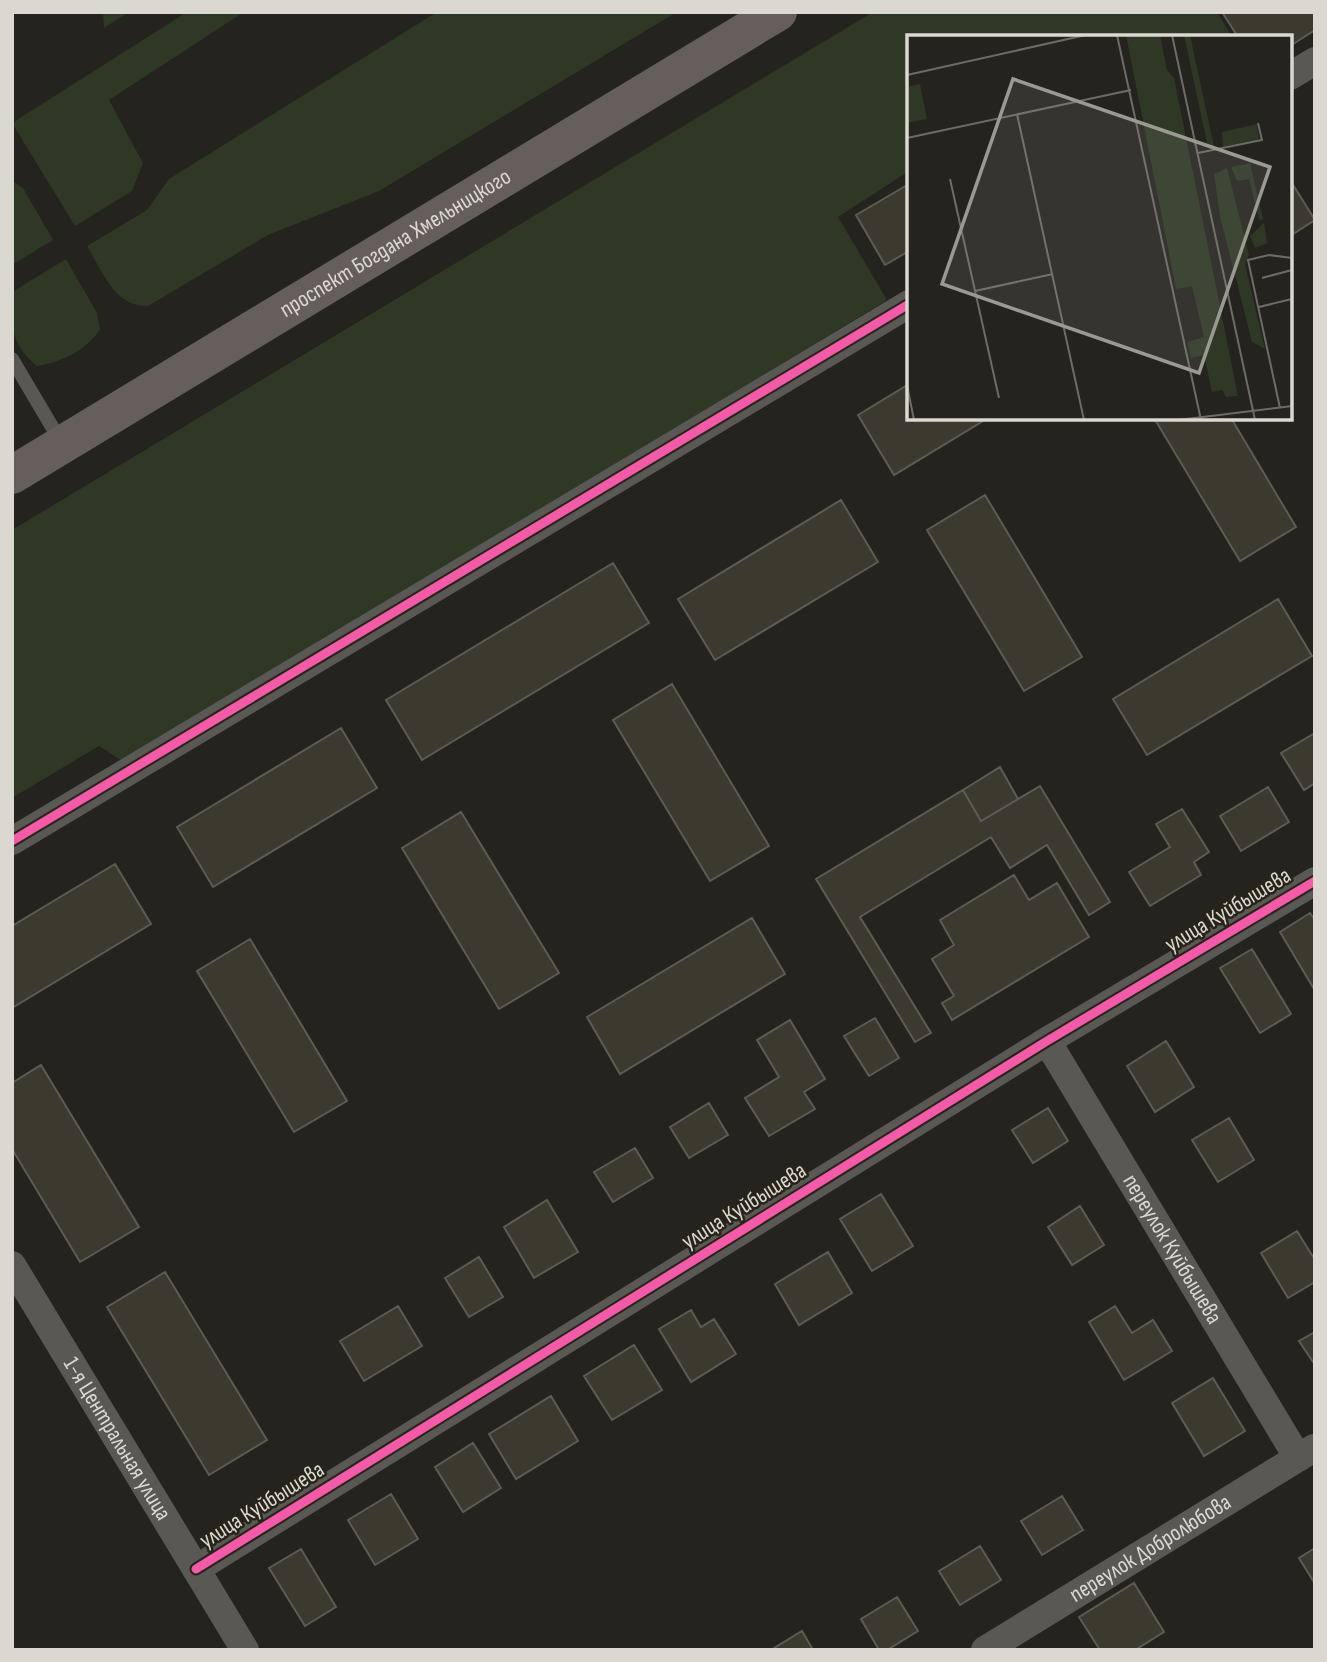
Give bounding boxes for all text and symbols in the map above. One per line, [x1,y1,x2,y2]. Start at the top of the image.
inset map [907,35,1292,420]
street label: проспект Богдана Хмельницкого [275,163,516,324]
street label: улица Куйбышева [1160,861,1296,959]
street label: улица Куйбышева [676,1157,812,1255]
street label: переулок Куйбышева [1116,1169,1228,1329]
street label: 1-я Центральная улица [57,1352,177,1525]
street label: улица Куйбышева [194,1456,330,1554]
street label: переулок Добролюбова [1064,1488,1236,1609]

